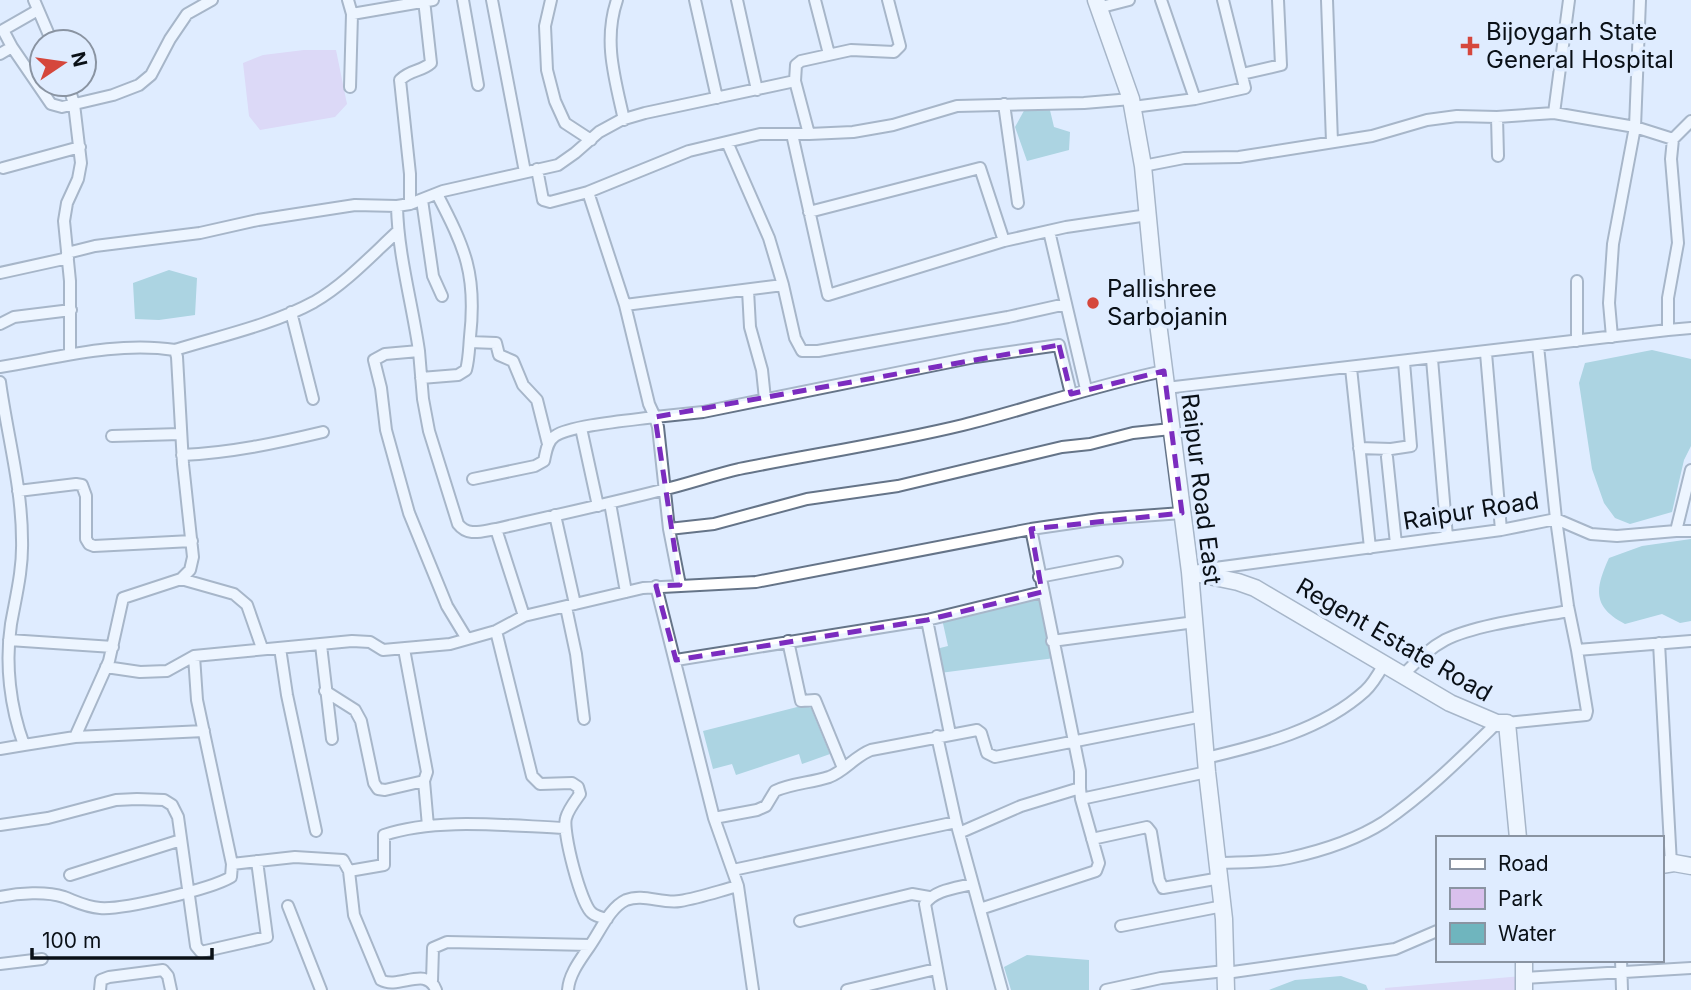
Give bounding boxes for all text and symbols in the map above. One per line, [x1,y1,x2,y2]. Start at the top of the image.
place label: Bijoygarh State General Hospital [1486,17,1674,74]
north arrow [28,28,98,98]
marker: Bijoygarh State General Hospital [1460,36,1480,56]
text: N [66,50,92,69]
place label: Pallishree Sarbojanin [1107,274,1228,331]
marker: Pallishree Sarbojanin [1085,295,1101,311]
street label: Raipur Road East [1175,392,1228,586]
street label: Raipur Road [1401,485,1541,536]
street label: Regent Estate Road [1291,572,1497,707]
legend [1436,836,1663,962]
text: Road [1498,851,1549,876]
text: Park [1498,886,1543,911]
scale bar [32,916,212,960]
text: Water [1498,921,1556,946]
text: 100 m [42,928,101,953]

